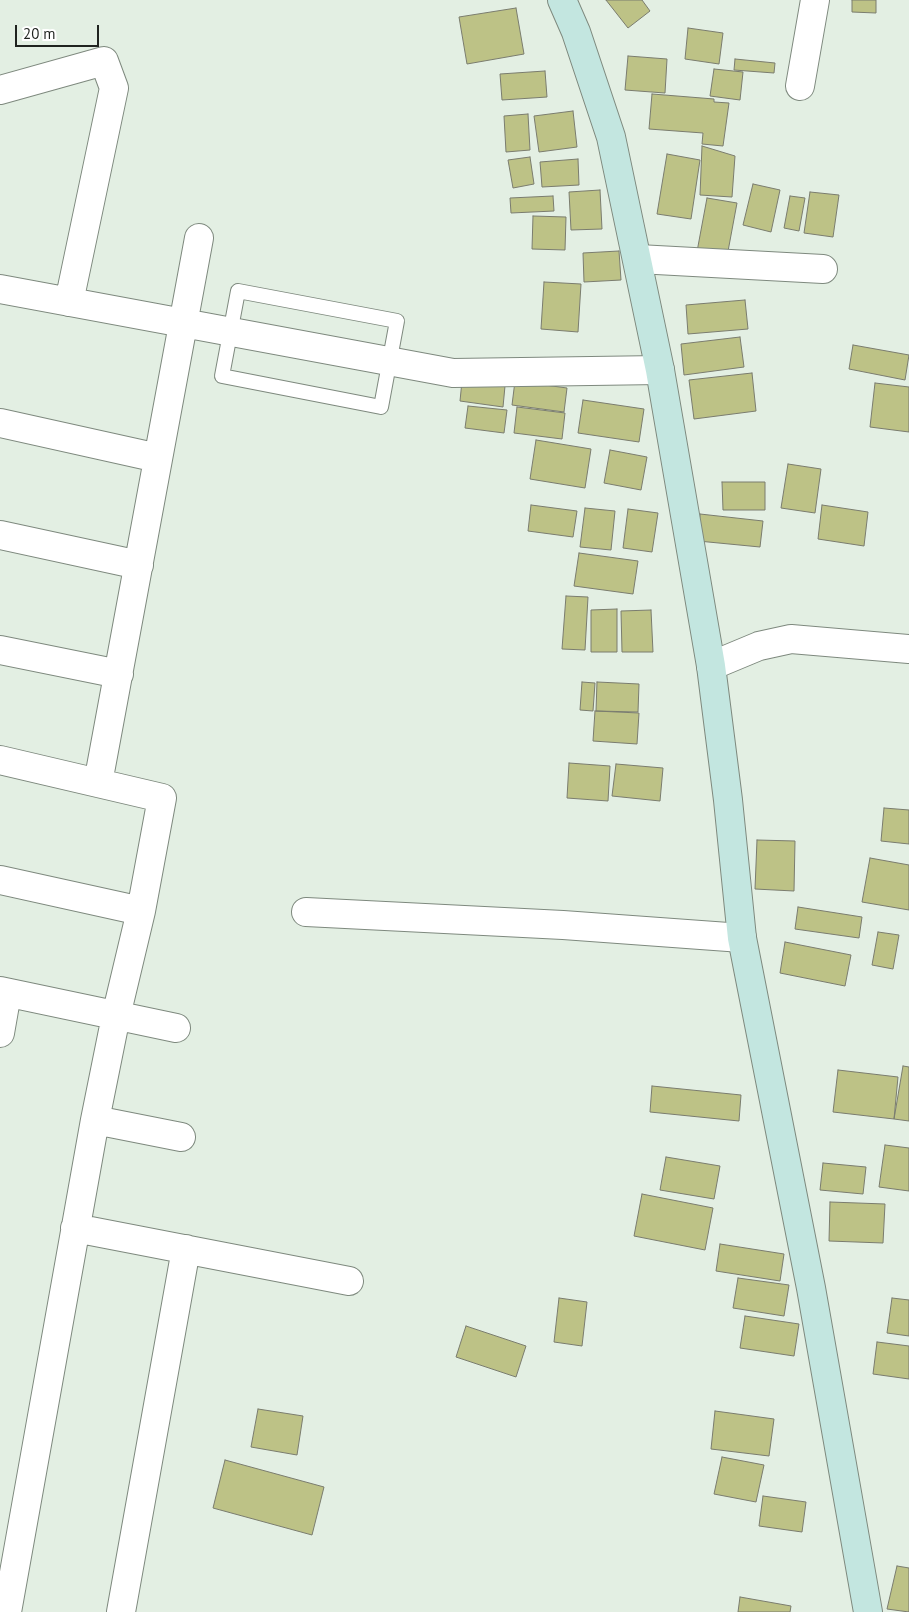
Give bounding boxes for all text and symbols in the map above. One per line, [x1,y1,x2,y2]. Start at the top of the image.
scale bar [18,15,101,47]
text: 20 m [23,24,56,43]

